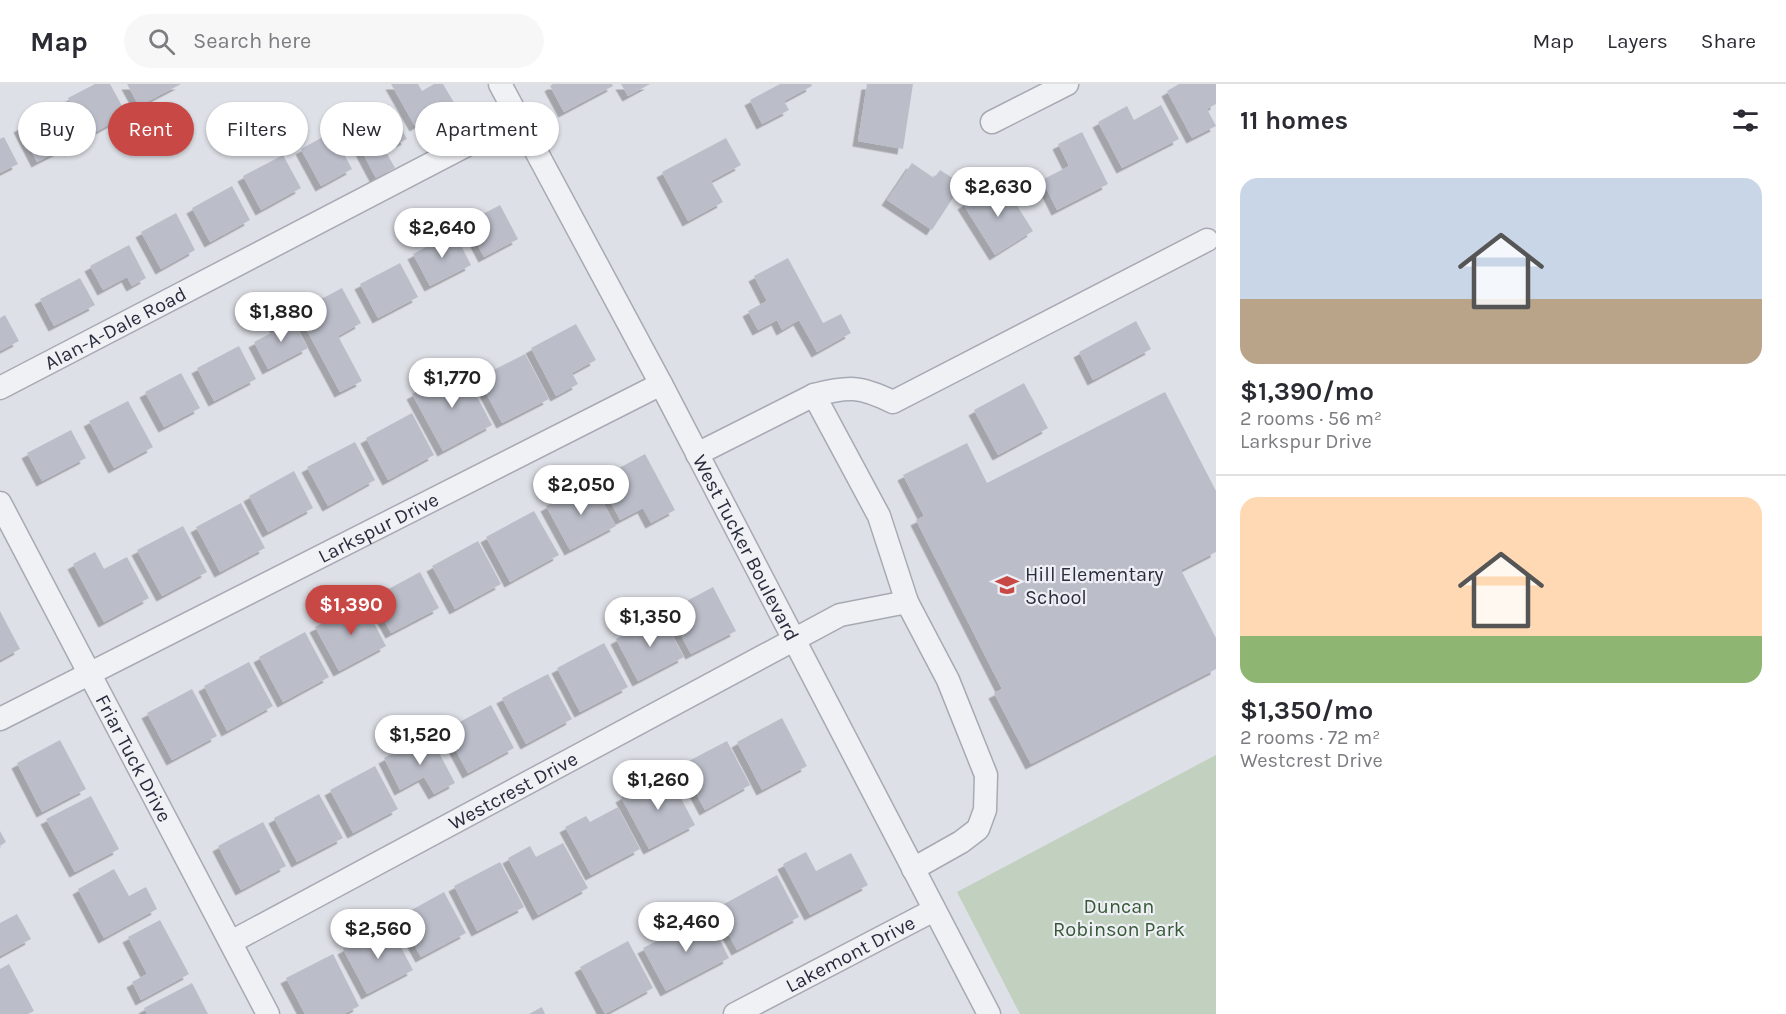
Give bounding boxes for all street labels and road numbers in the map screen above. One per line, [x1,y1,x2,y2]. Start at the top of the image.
street label: Alan-A-Dale Road [41,282,190,375]
street label: West Tucker Boulevard [688,451,804,645]
street label: Larkspur Drive [314,488,442,568]
street label: Friar Tuck Drive [90,691,176,826]
street label: Westcrest Drive [445,747,582,835]
street label: Lakemont Drive [782,911,919,997]

